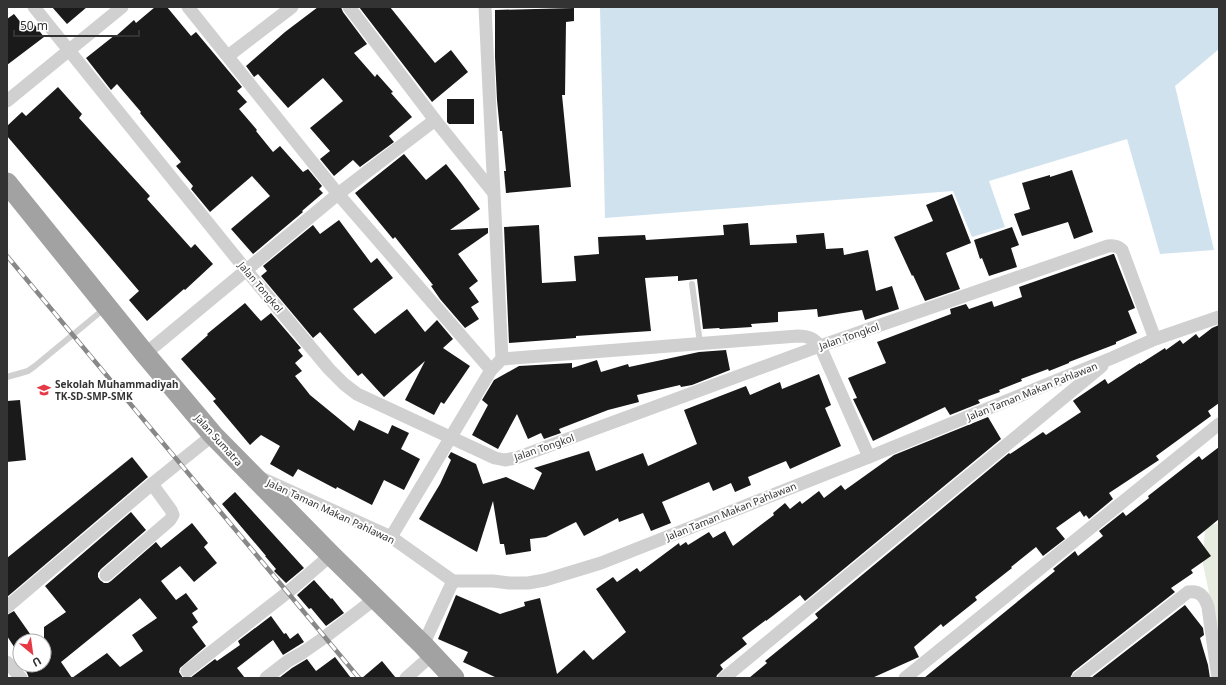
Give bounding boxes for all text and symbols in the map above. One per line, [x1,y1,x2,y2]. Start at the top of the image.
scale bar [14,12,139,38]
text: 50 m [20,17,48,34]
street label: Jalan Tongkol [235,258,286,315]
street label: Jalan Tongkol [816,319,881,353]
street label: Jalan Taman Makan Pahlawan [964,358,1099,424]
place label: Sekolah Muhammadiyah TK-SD-SMP-SMK [55,377,178,403]
school or university icon: Sekolah Muhammadiyah TK-SD-SMP-SMK [36,382,52,398]
street label: Jalan Sumatra [191,410,246,469]
street label: Jalan Tongkol [511,430,576,464]
street label: Jalan Taman Makan Pahlawan [264,475,397,547]
street label: Jalan Taman Makan Pahlawan [663,478,798,544]
north arrow [12,633,52,673]
text: U [30,654,44,671]

